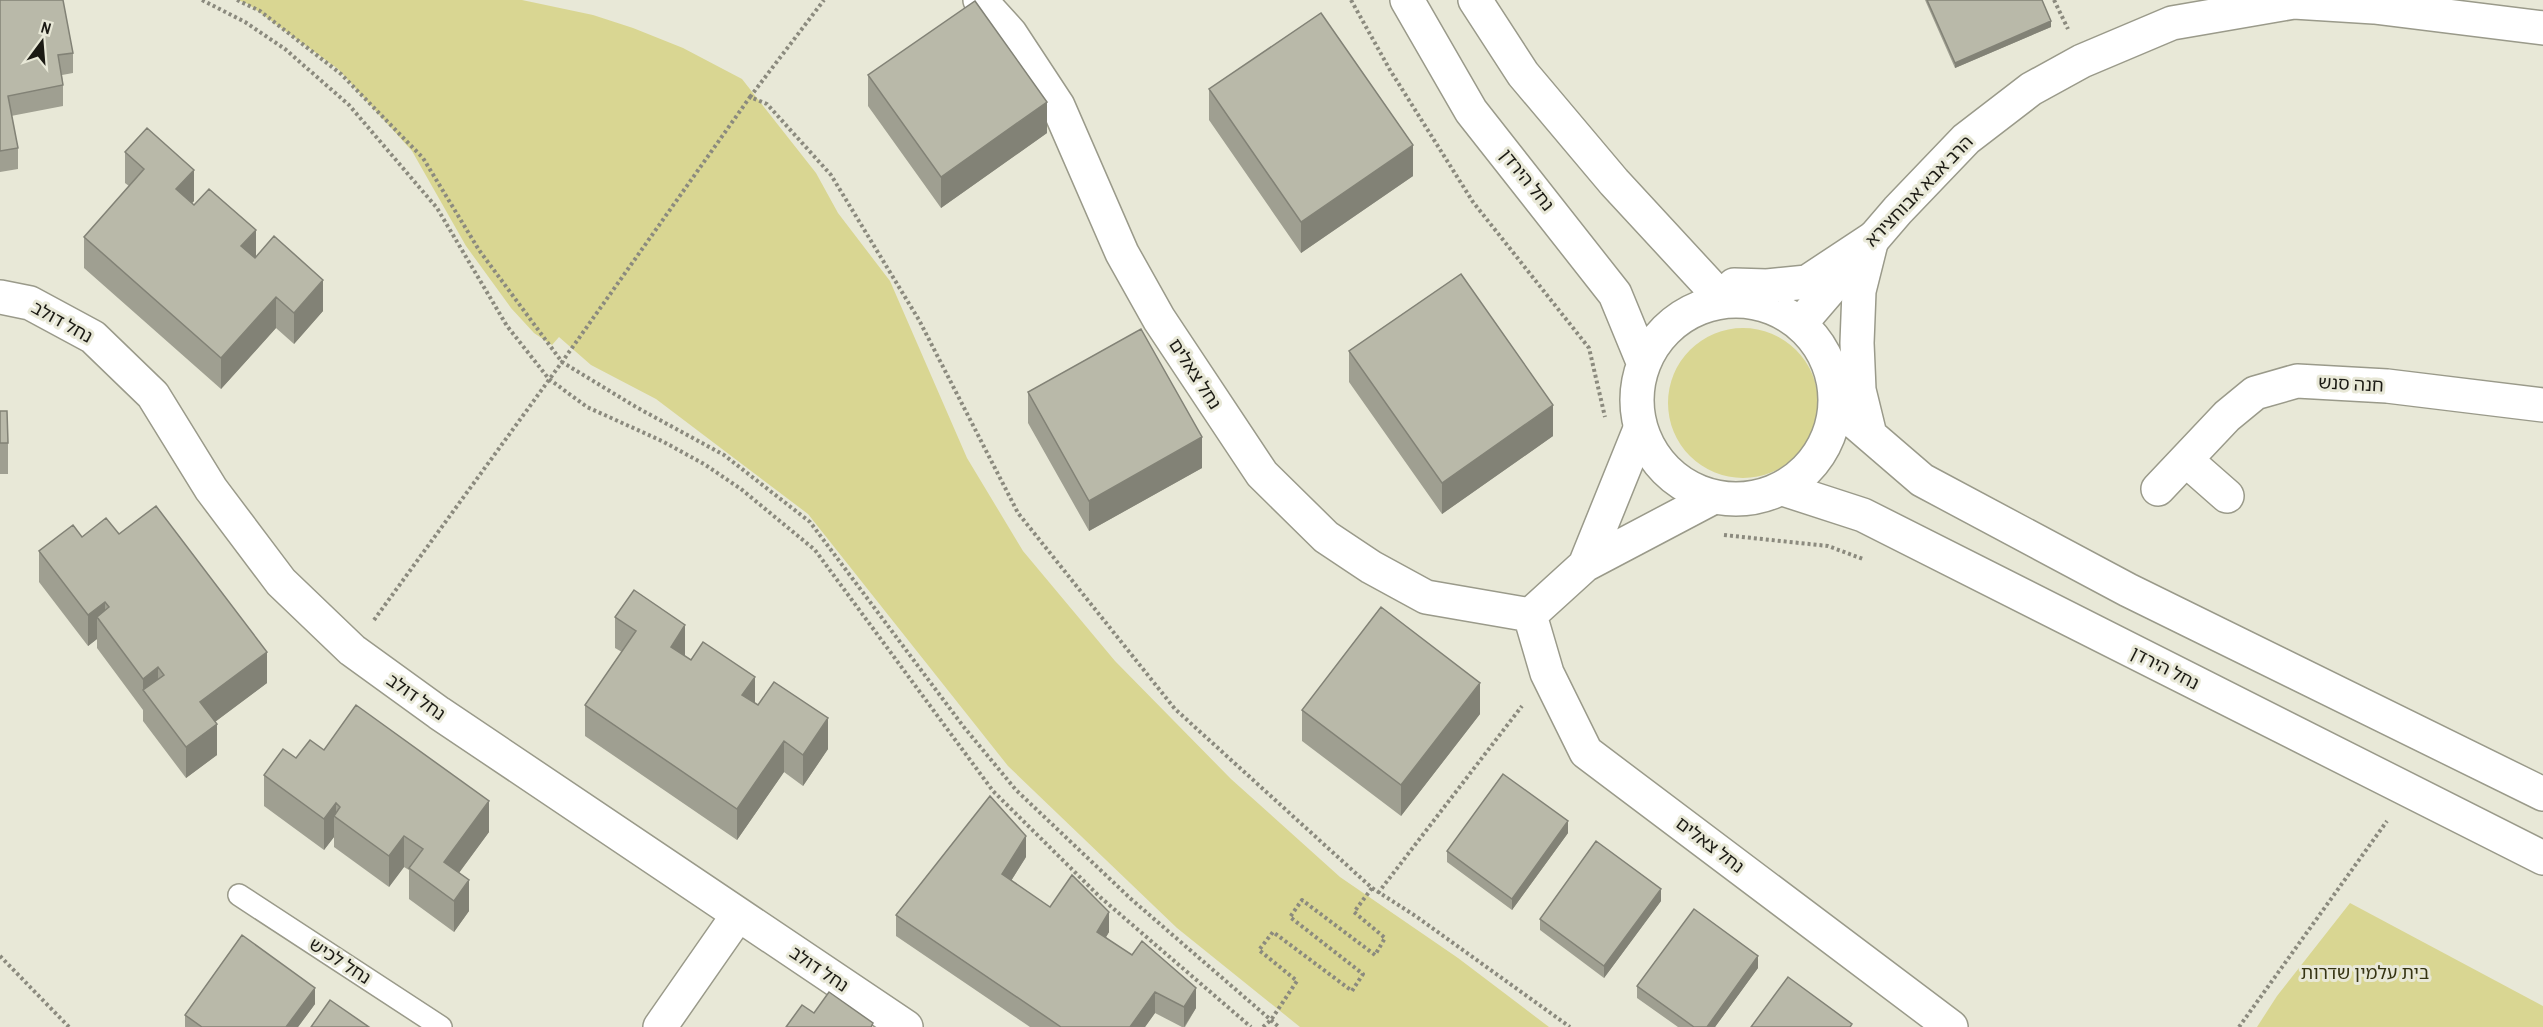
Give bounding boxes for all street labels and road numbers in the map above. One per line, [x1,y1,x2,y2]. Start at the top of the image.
street label: הרב אבא אבוחצירא [1859,129,1978,252]
street label: נחל הירדן [1495,143,1560,216]
street label: נחל דולב [27,295,97,349]
street label: נחל צאלים [1163,333,1228,414]
street label: חנה סנש [2318,369,2384,398]
street label: נחל הירדן [2127,640,2204,695]
street label: נחל דולב [382,667,451,726]
street label: נחל צאלים [1671,811,1750,879]
street label: נחל לכיש [305,931,376,990]
street label: נחל דולב [785,940,854,998]

